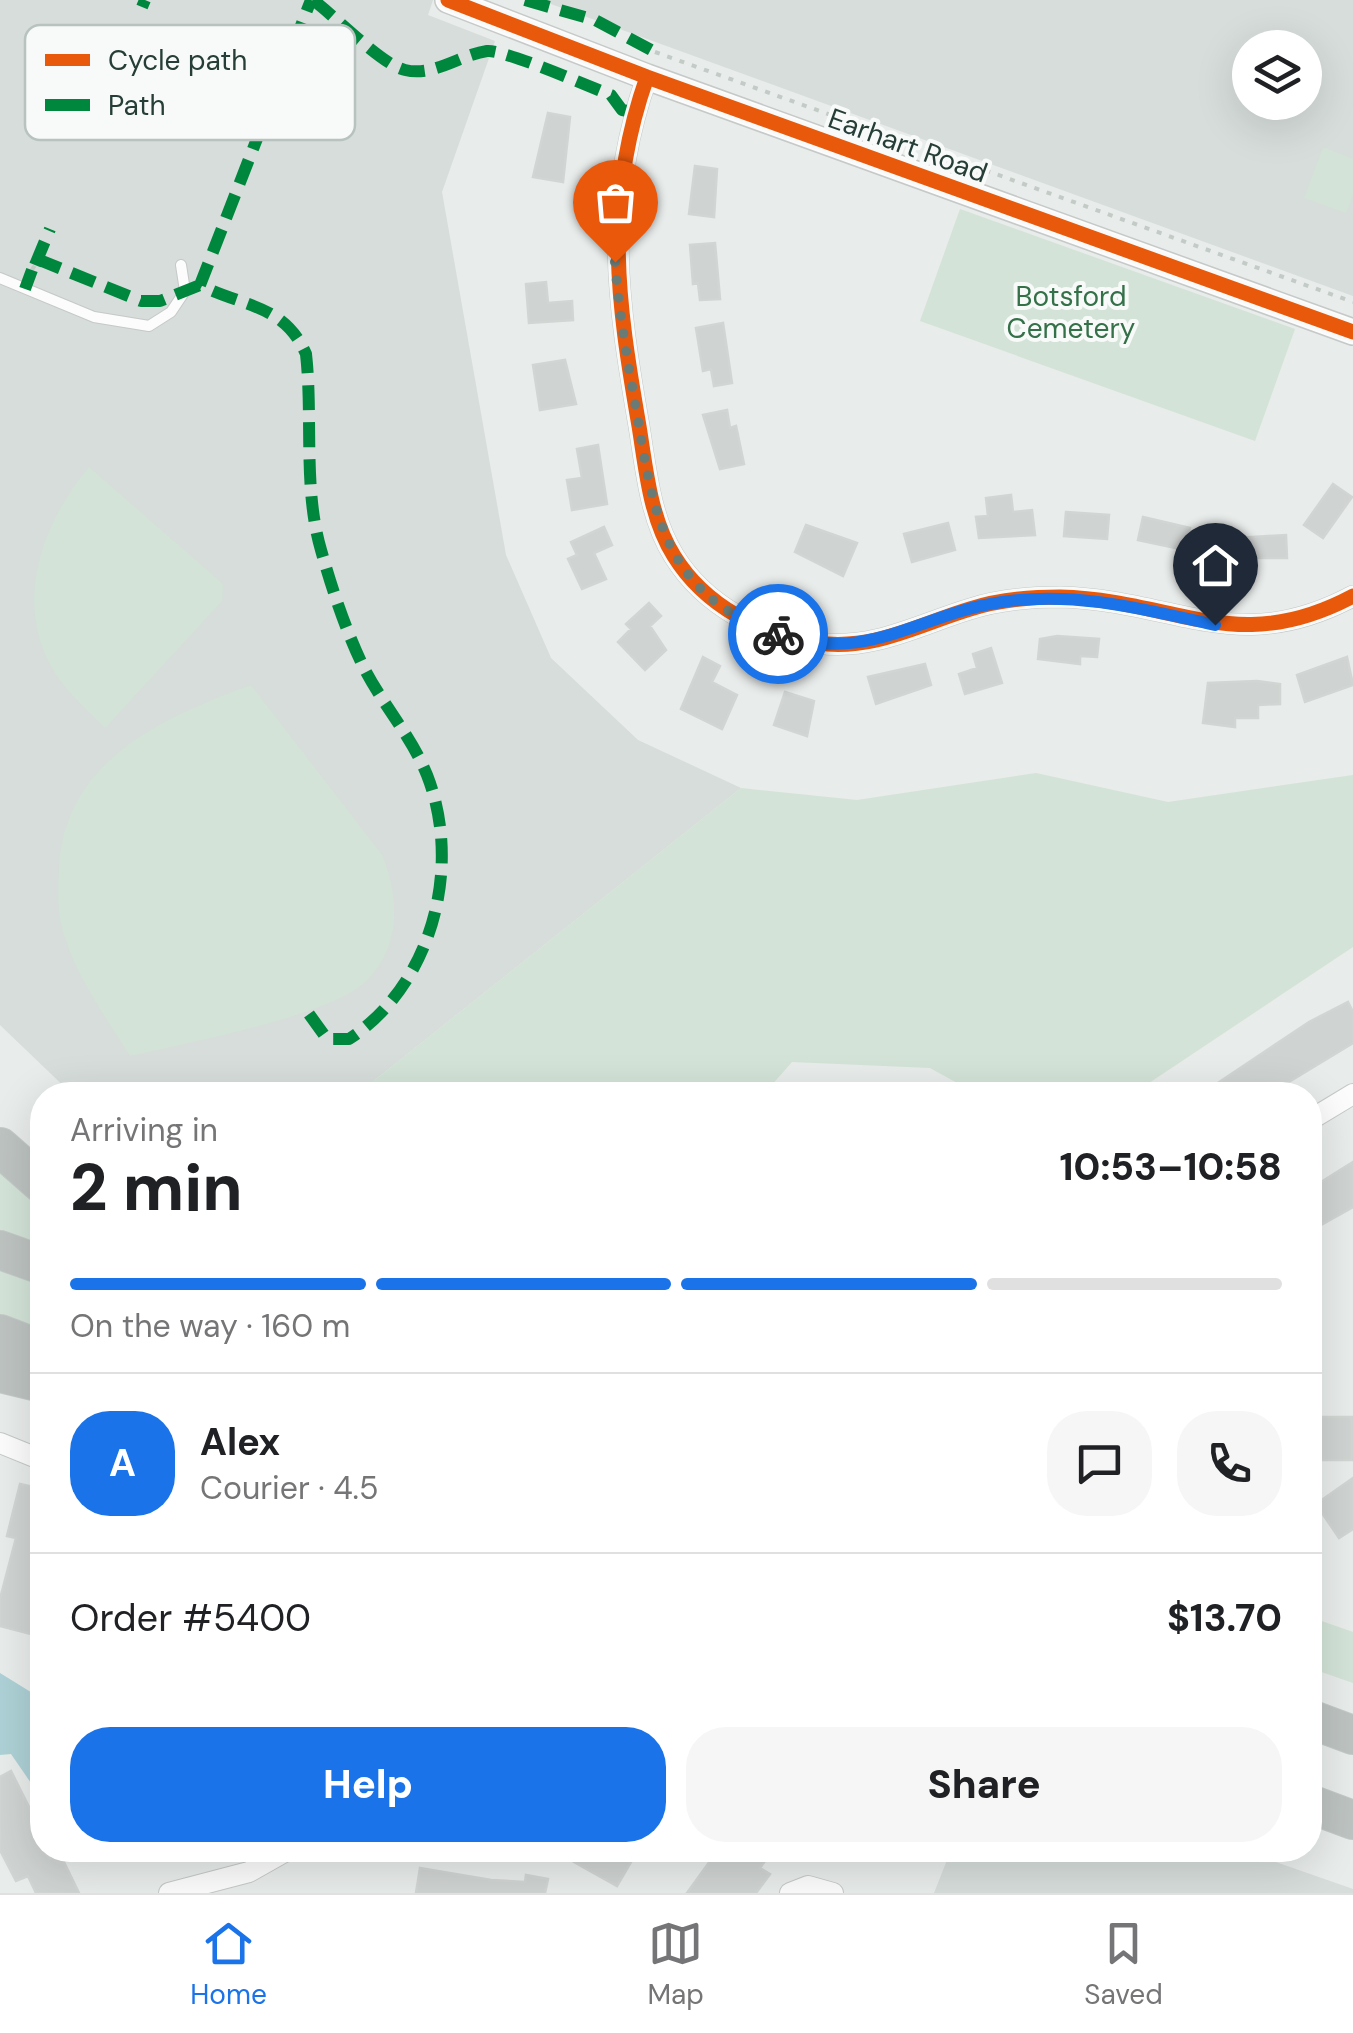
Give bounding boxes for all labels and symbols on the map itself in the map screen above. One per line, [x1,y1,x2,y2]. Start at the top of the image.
legend [25,25,355,140]
text: Cycle path [108,42,247,79]
text: Path [108,87,166,124]
street label: Earhart Road [823,100,992,191]
pin [573,160,658,263]
park label: Botsford Cemetery [1007,278,1135,347]
pin [1173,523,1258,626]
courier [728,584,828,684]

